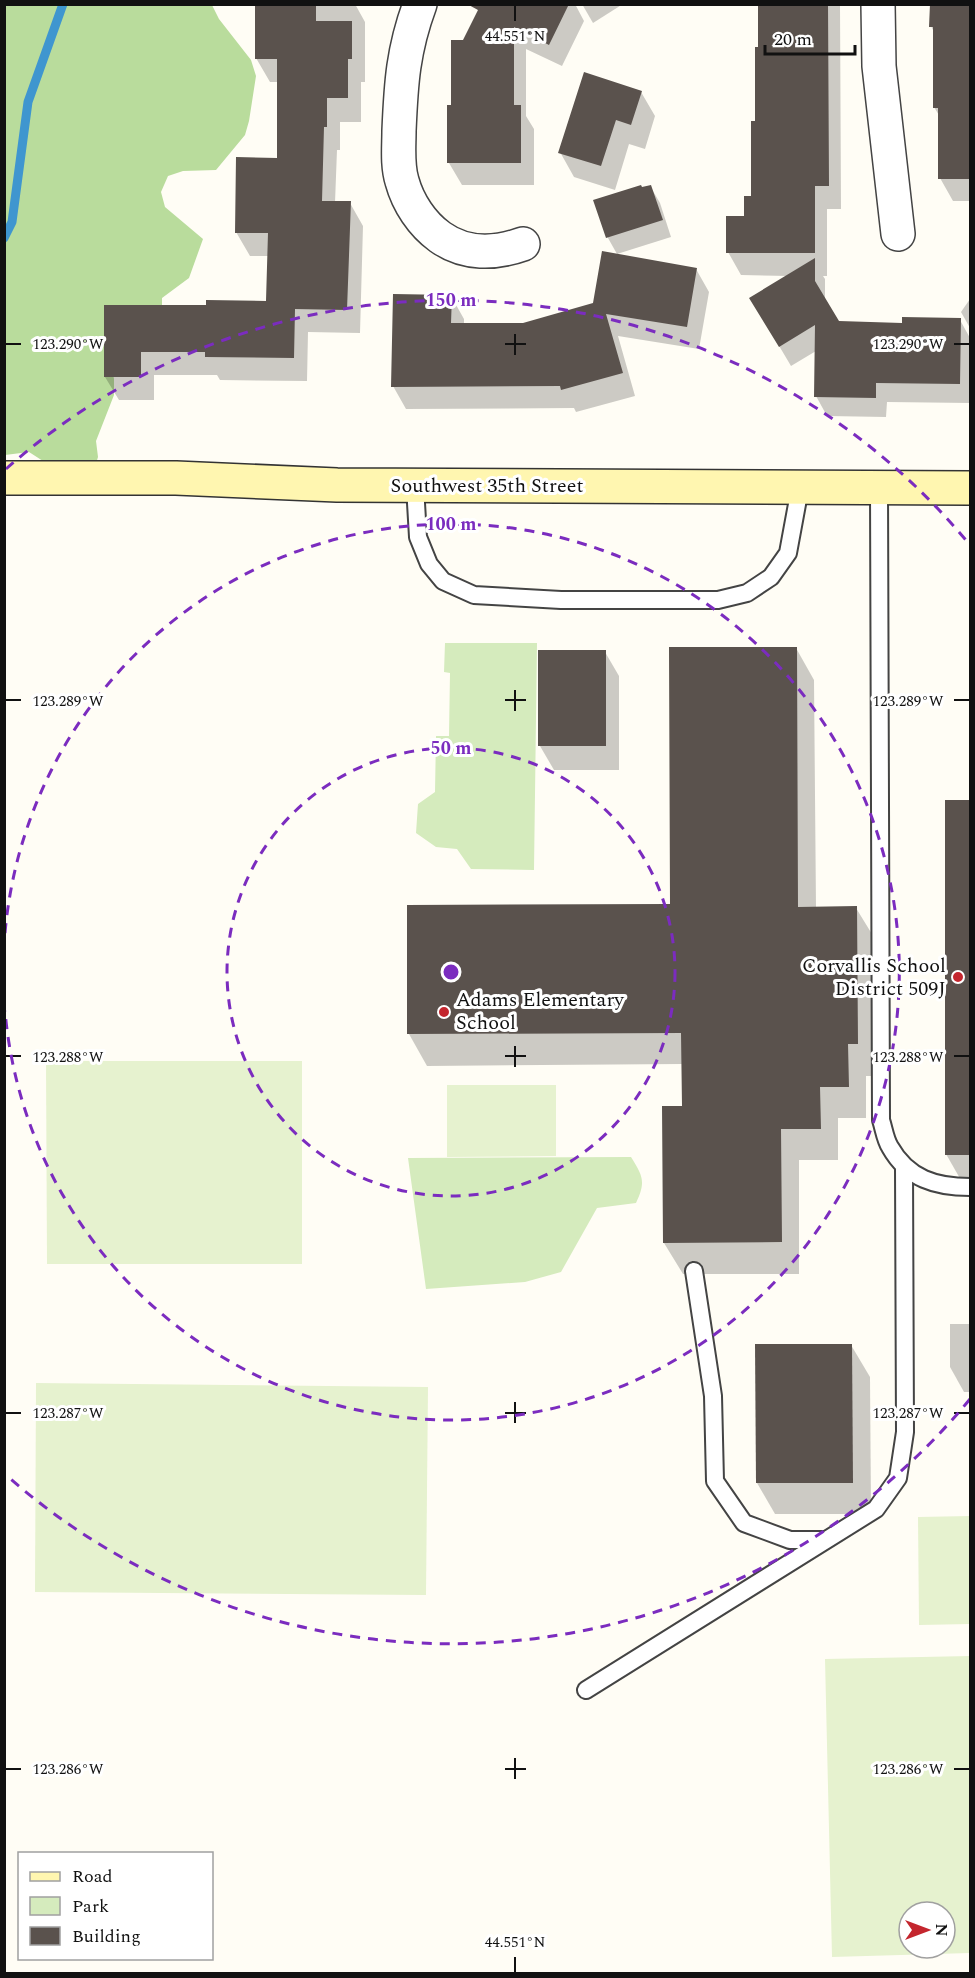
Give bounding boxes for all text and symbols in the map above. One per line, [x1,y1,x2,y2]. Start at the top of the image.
scale bar [765,18,855,56]
text: 44.551°N [485,25,545,48]
text: 20 m [774,26,812,53]
text: 150 m [425,287,477,314]
text: 123.290°W [33,333,104,356]
text: 123.290°W [873,333,944,356]
street label: Southwest 35th Street [390,471,584,501]
text: 100 m [425,511,477,538]
text: 123.289°W [33,690,104,713]
text: 123.289°W [873,690,944,713]
text: 50 m [431,735,471,762]
place label: Corvallis School District 509J [802,951,946,1004]
centre of rings [441,962,461,982]
marker: Corvallis School District 509J [951,970,965,984]
place label: Adams Elementary School [456,985,625,1038]
marker: Adams Elementary School [437,1005,451,1019]
text: 123.288°W [33,1046,104,1069]
text: 123.288°W [873,1046,944,1069]
text: 123.287°W [33,1402,104,1425]
text: 123.287°W [873,1402,944,1425]
text: 123.286°W [33,1758,104,1781]
text: 123.286°W [873,1758,944,1781]
legend [18,1852,213,1960]
text: Road [72,1863,113,1890]
text: Park [72,1893,109,1920]
north arrow [897,1900,957,1960]
text: Building [72,1923,141,1950]
text: N [929,1923,953,1937]
text: 44.551°N [485,1931,545,1954]

